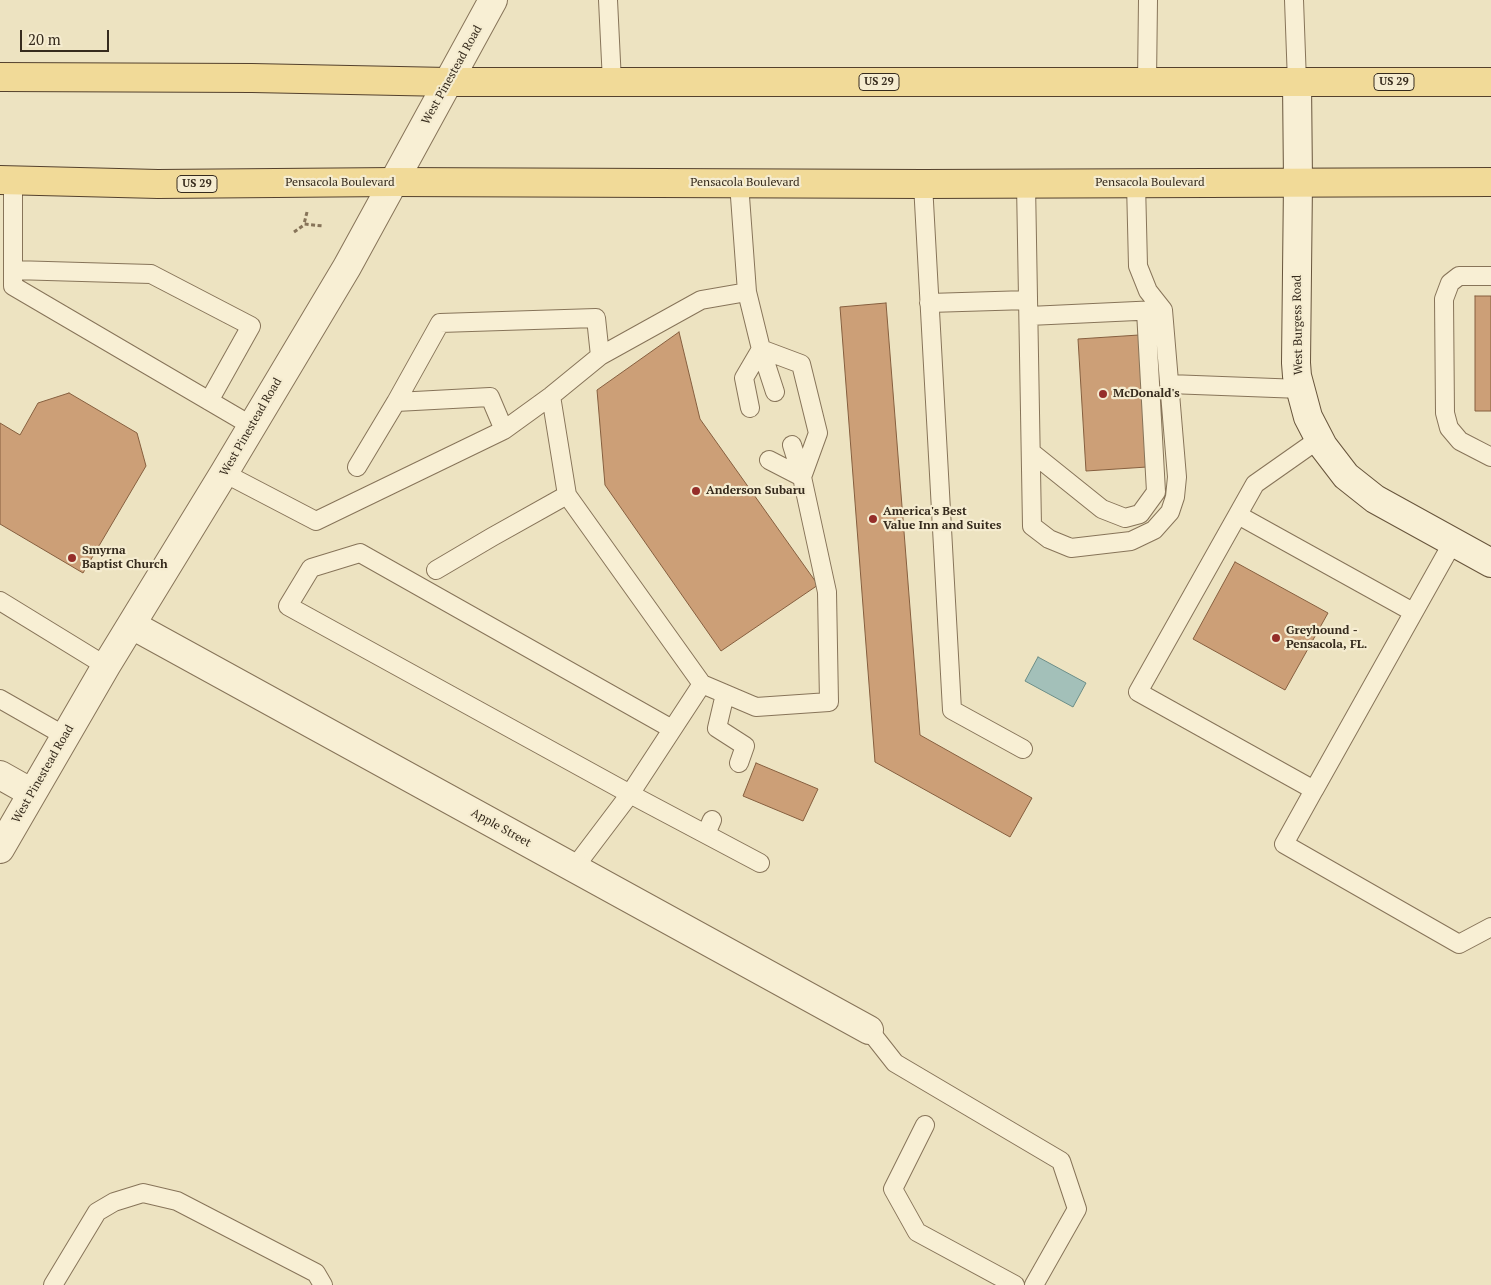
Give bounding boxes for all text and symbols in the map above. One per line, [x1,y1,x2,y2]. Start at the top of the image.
scale bar [22,20,111,52]
street label: West Pinestead Road [419,23,485,127]
text: 20 m [28,29,61,49]
road number: US 29 [859,74,899,90]
road number: US 29 [1374,74,1414,90]
road number: US 29 [177,175,217,192]
street label: Pensacola Boulevard [285,176,395,190]
street label: Pensacola Boulevard [690,176,800,190]
street label: Pensacola Boulevard [1095,176,1205,190]
street label: West Burgess Road [1290,275,1306,375]
street label: West Pinestead Road [217,375,285,479]
place label: McDonald's [1113,387,1180,401]
marker: McDonald's [1097,388,1109,400]
place label: Anderson Subaru [706,484,805,498]
marker: Anderson Subaru [690,485,702,497]
place label: America's Best Value Inn and Suites [883,505,1001,533]
marker: America's Best Value Inn and Suites [867,513,879,525]
place label: Smyrna Baptist Church [82,544,168,572]
marker: Smyrna Baptist Church [66,552,78,564]
place label: Greyhound - Pensacola, FL. [1286,624,1367,652]
marker: Greyhound - Pensacola, FL. [1270,632,1282,644]
street label: West Pinestead Road [9,722,77,826]
street label: Apple Street [468,806,534,850]

